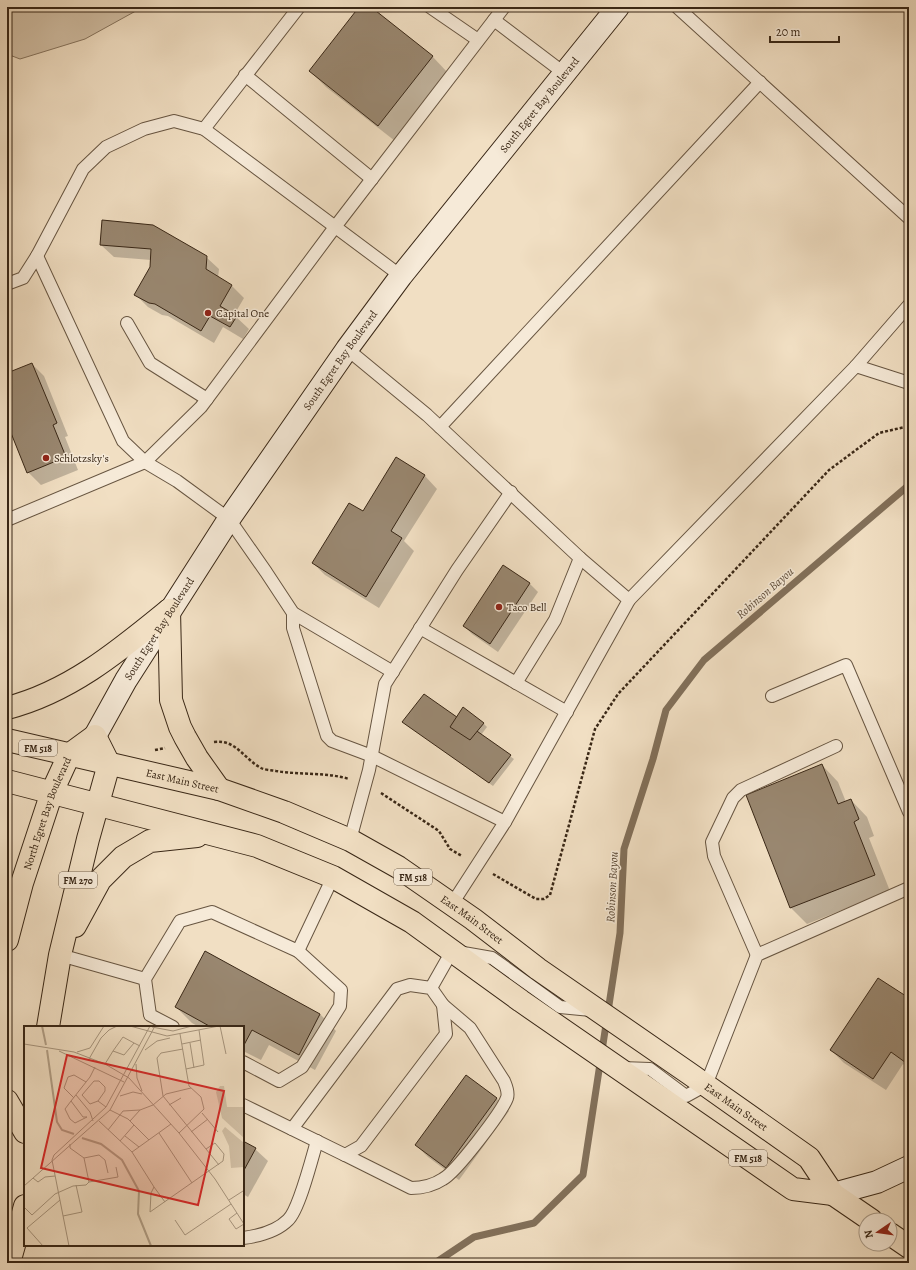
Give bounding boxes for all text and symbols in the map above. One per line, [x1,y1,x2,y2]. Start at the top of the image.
scale bar [770,18,839,44]
text: 20 m [776,24,800,40]
street label: South Egret Bay Boulevard [496,54,583,156]
place label: Capital One [216,306,269,321]
street label: South Egret Bay Boulevard [300,307,381,413]
marker: Capital One [203,308,213,318]
place label: Schlotzsky's [54,451,109,466]
marker: Schlotzsky's [41,453,51,463]
water label: Robinson Bayou [733,564,797,622]
street label: South Egret Bay Boulevard [121,575,198,683]
place label: Taco Bell [507,600,547,615]
marker: Taco Bell [494,602,504,612]
road number: FM 518 [19,740,57,756]
street label: North Egret Bay Boulevard [20,754,75,872]
street label: East Main Street [144,765,221,797]
water label: Robinson Bayou [602,851,622,923]
road number: FM 518 [394,869,432,885]
road number: FM 270 [59,872,97,888]
street label: East Main Street [437,892,507,948]
inset map [24,1026,244,1246]
street label: East Main Street [701,1079,771,1135]
road number: FM 518 [729,1150,767,1166]
north arrow [858,1212,898,1252]
text: N [861,1229,877,1240]

